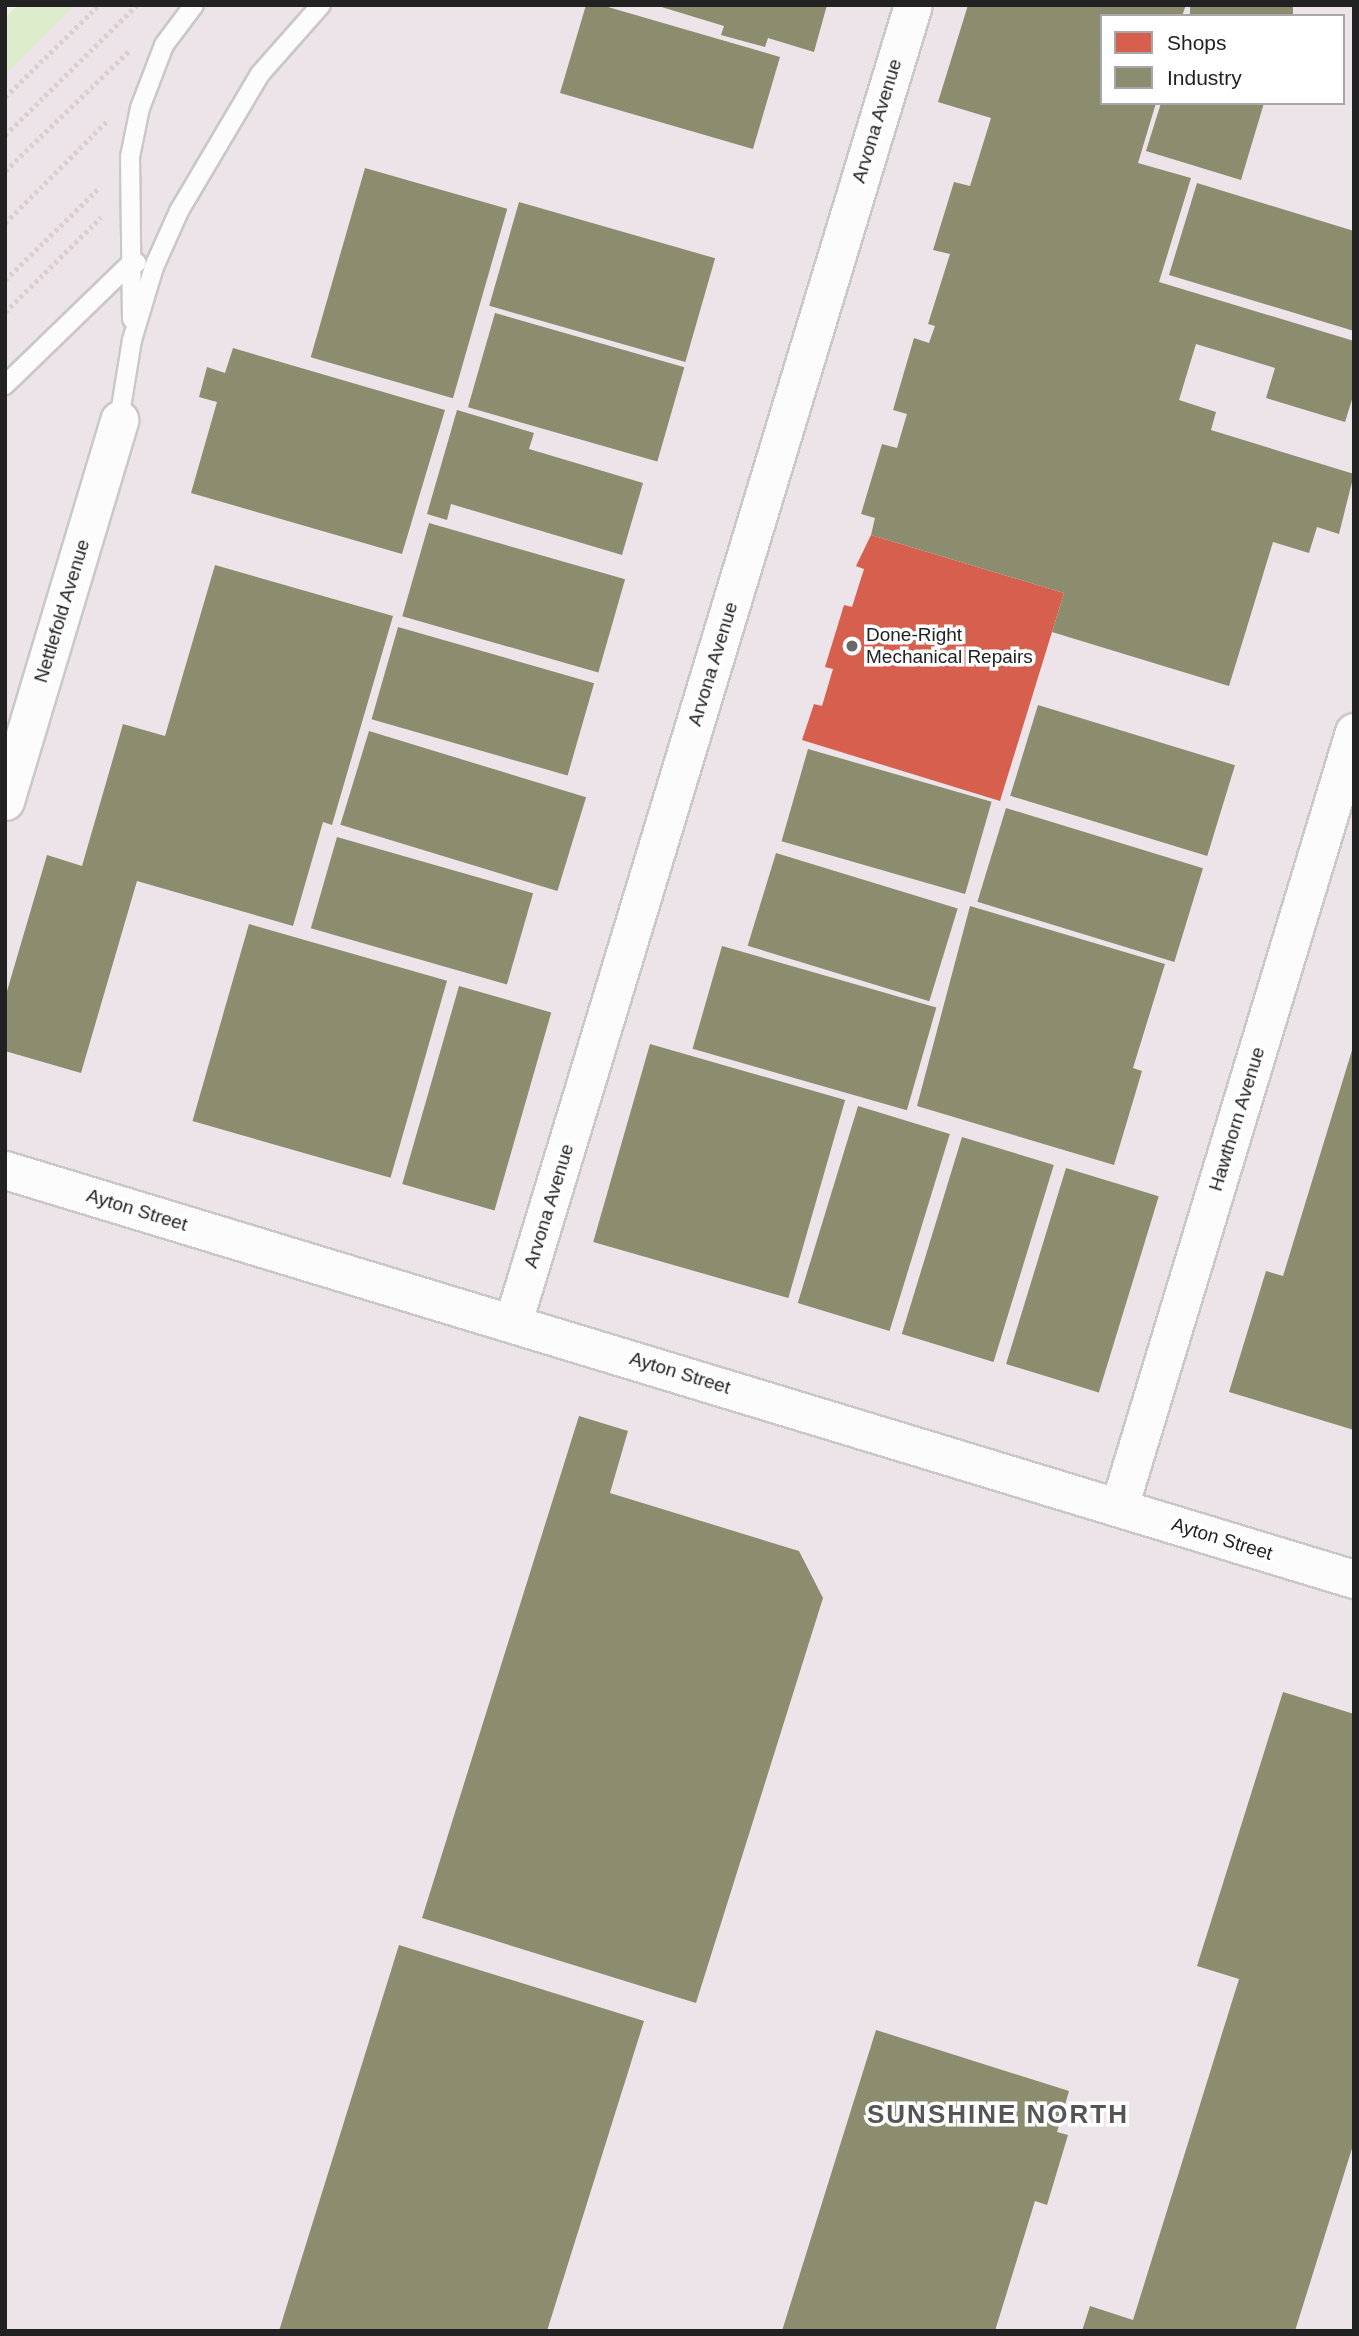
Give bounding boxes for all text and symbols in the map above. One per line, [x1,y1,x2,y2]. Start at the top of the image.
legend [1100,14,1345,105]
text: Shops [1167,31,1227,54]
street label: Arvona Avenue [847,56,907,186]
text: Industry [1167,66,1242,89]
street label: Nettlefold Avenue [29,536,95,686]
street label: Arvona Avenue [683,599,743,729]
place label: Done-Right Mechanical Repairs [866,624,1033,668]
marker: Done-Right Mechanical Repairs [844,638,860,654]
street label: Hawthorn Avenue [1204,1044,1270,1194]
street label: Arvona Avenue [519,1141,579,1271]
street label: Ayton Street [84,1184,190,1236]
street label: Ayton Street [627,1347,733,1399]
street label: Ayton Street [1169,1513,1275,1565]
district label: SUNSHINE NORTH [869,2099,1127,2131]

